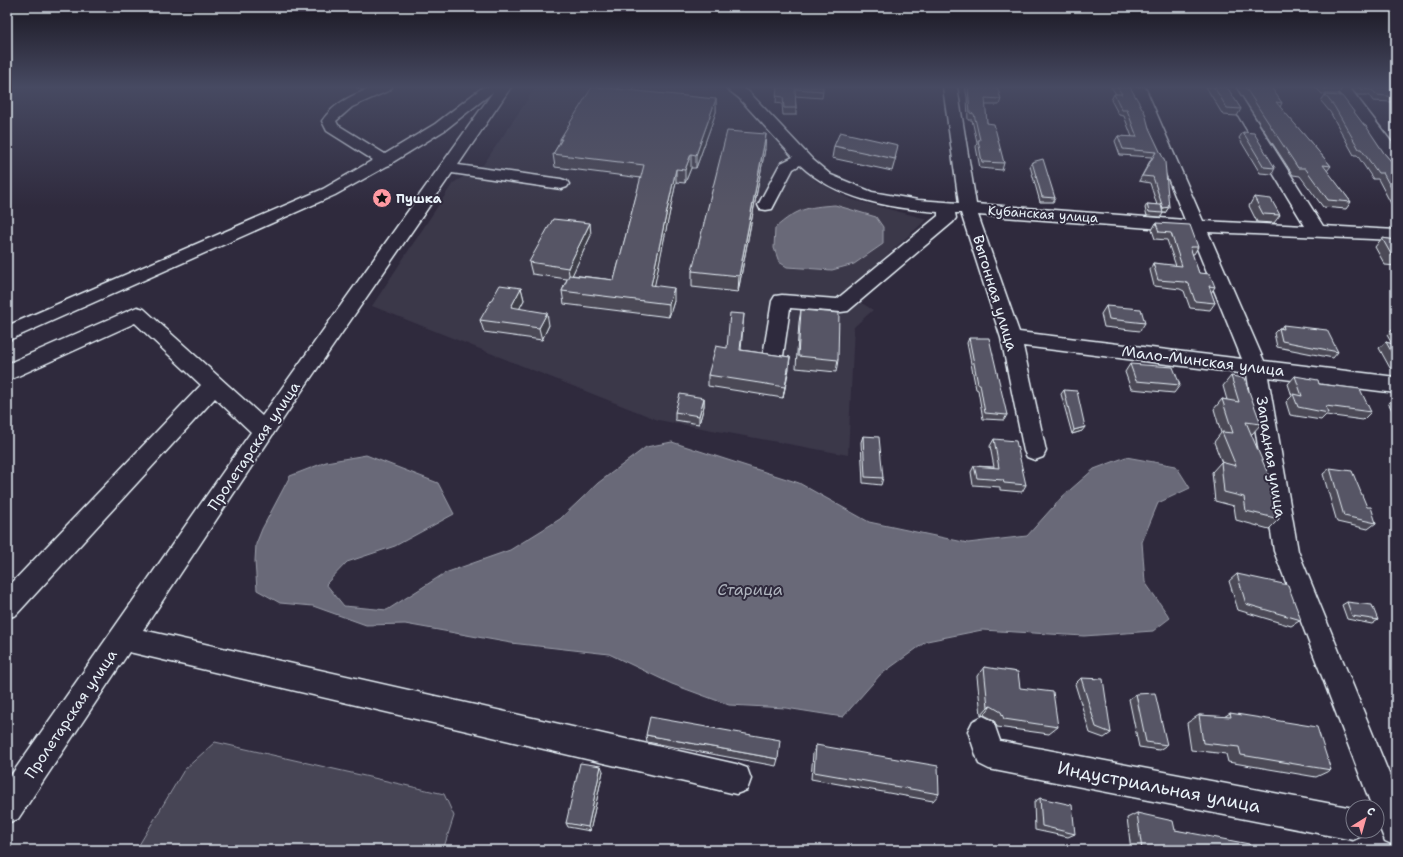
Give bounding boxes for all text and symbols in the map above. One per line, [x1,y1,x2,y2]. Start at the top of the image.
place icon: Пушка [371,187,393,209]
place label: Пушка [396,190,442,207]
street label: Кубанская улица [987,202,1099,226]
street label: Выгонная улица [968,233,1022,354]
street label: Мало-Минская улица [1121,341,1286,381]
street label: Пролетарская улица [203,377,305,514]
street label: Западная улица [1252,395,1291,520]
water label: Старица [717,579,783,600]
street label: Пролетарская улица [20,645,122,782]
street label: Индустриальная улица [1055,756,1263,818]
north arrow [1345,799,1385,839]
text: С [1364,803,1378,820]

